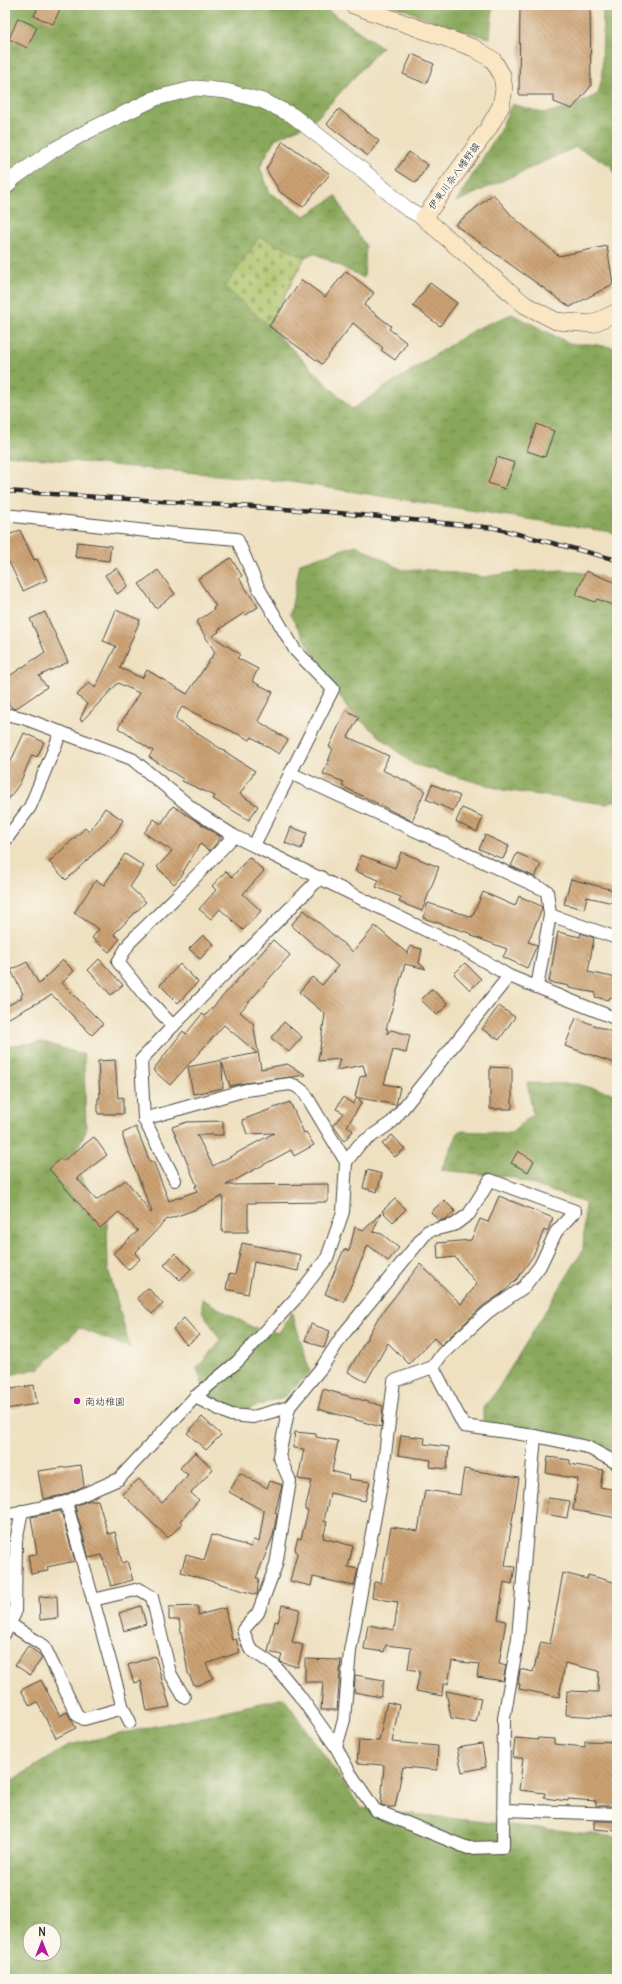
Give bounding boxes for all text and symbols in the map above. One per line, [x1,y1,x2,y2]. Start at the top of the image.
street label: 伊東川奈八幡野線 [425,140,483,212]
place label: 南幼稚園 [85,1395,125,1408]
marker: 南幼稚園 [72,1396,82,1406]
north arrow [22,1922,62,1962]
text: N [38,1925,46,1939]

